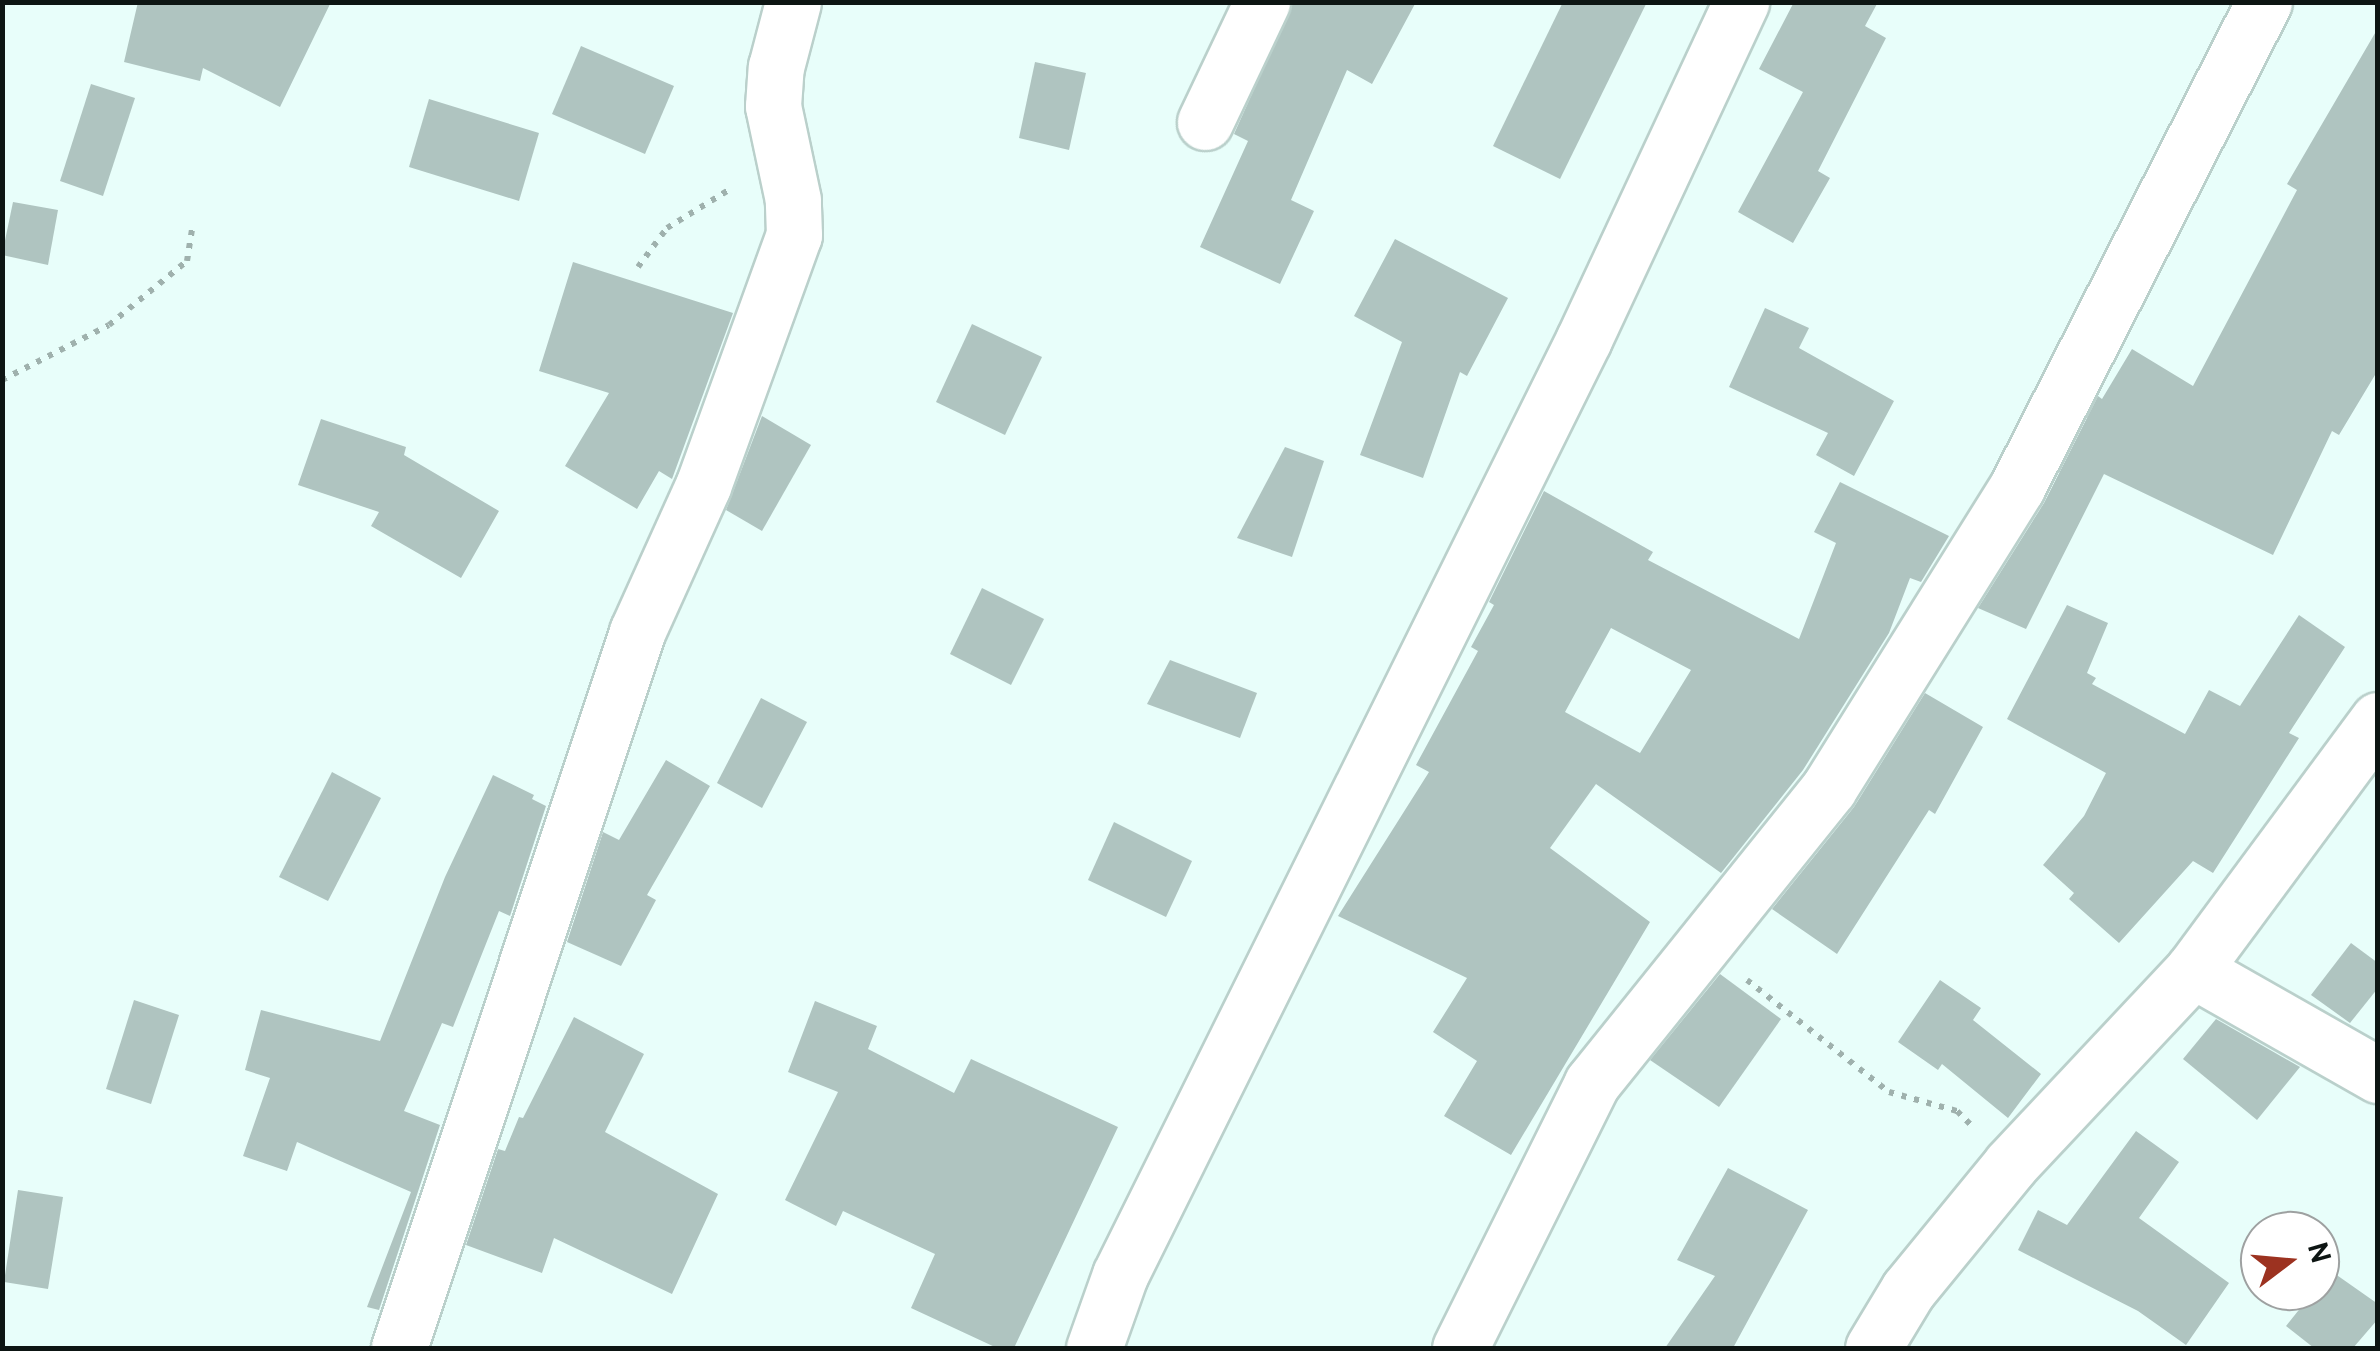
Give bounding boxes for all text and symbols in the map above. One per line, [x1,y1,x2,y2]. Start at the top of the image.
north arrow [2240,1211,2340,1311]
text: N [2297,1239,2337,1268]

